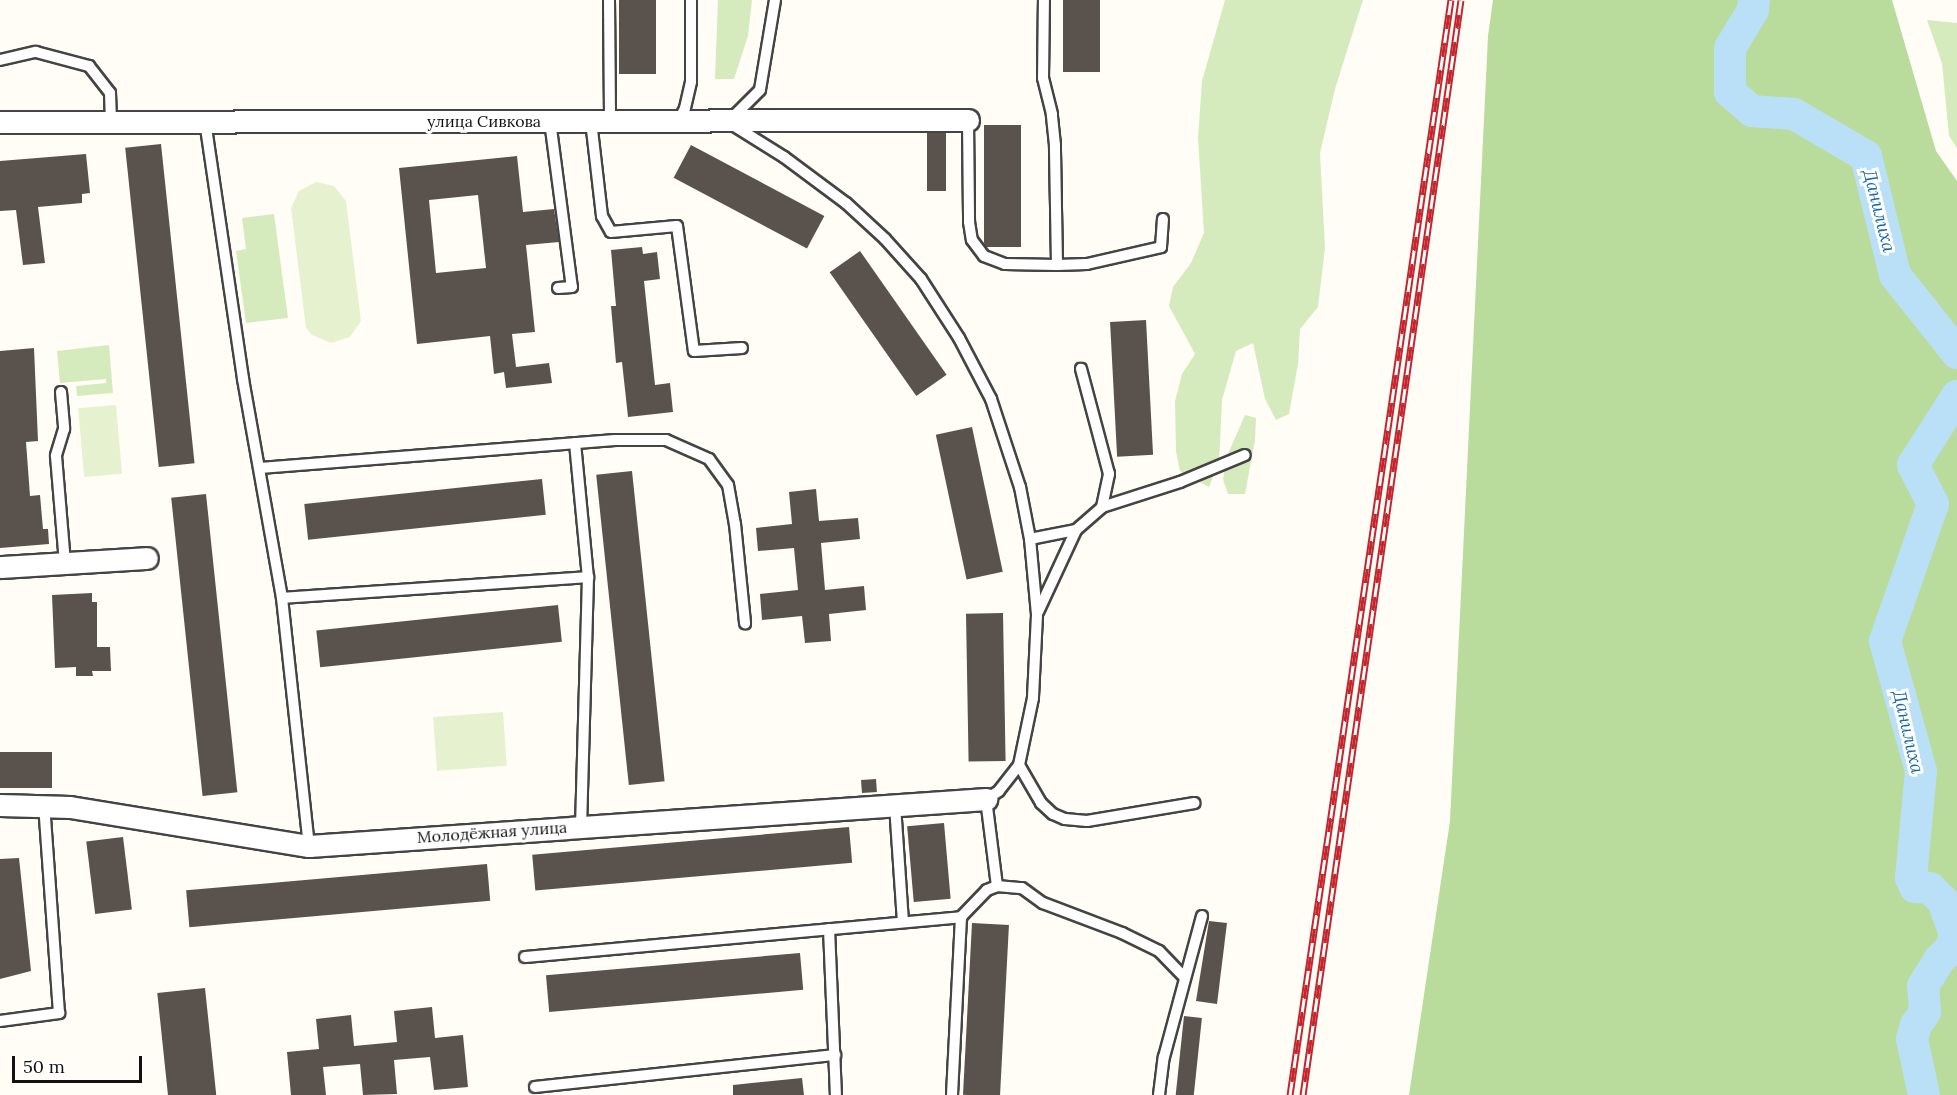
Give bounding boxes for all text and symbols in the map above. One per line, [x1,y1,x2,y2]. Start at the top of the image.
street label: улица Сивкова [427,111,541,131]
water label: Данилиха [1858,168,1900,254]
water label: Данилиха [1888,689,1928,775]
street label: Молодёжная улица [416,817,568,847]
scale bar [15,1044,146,1082]
text: 50 m [23,1055,65,1078]

